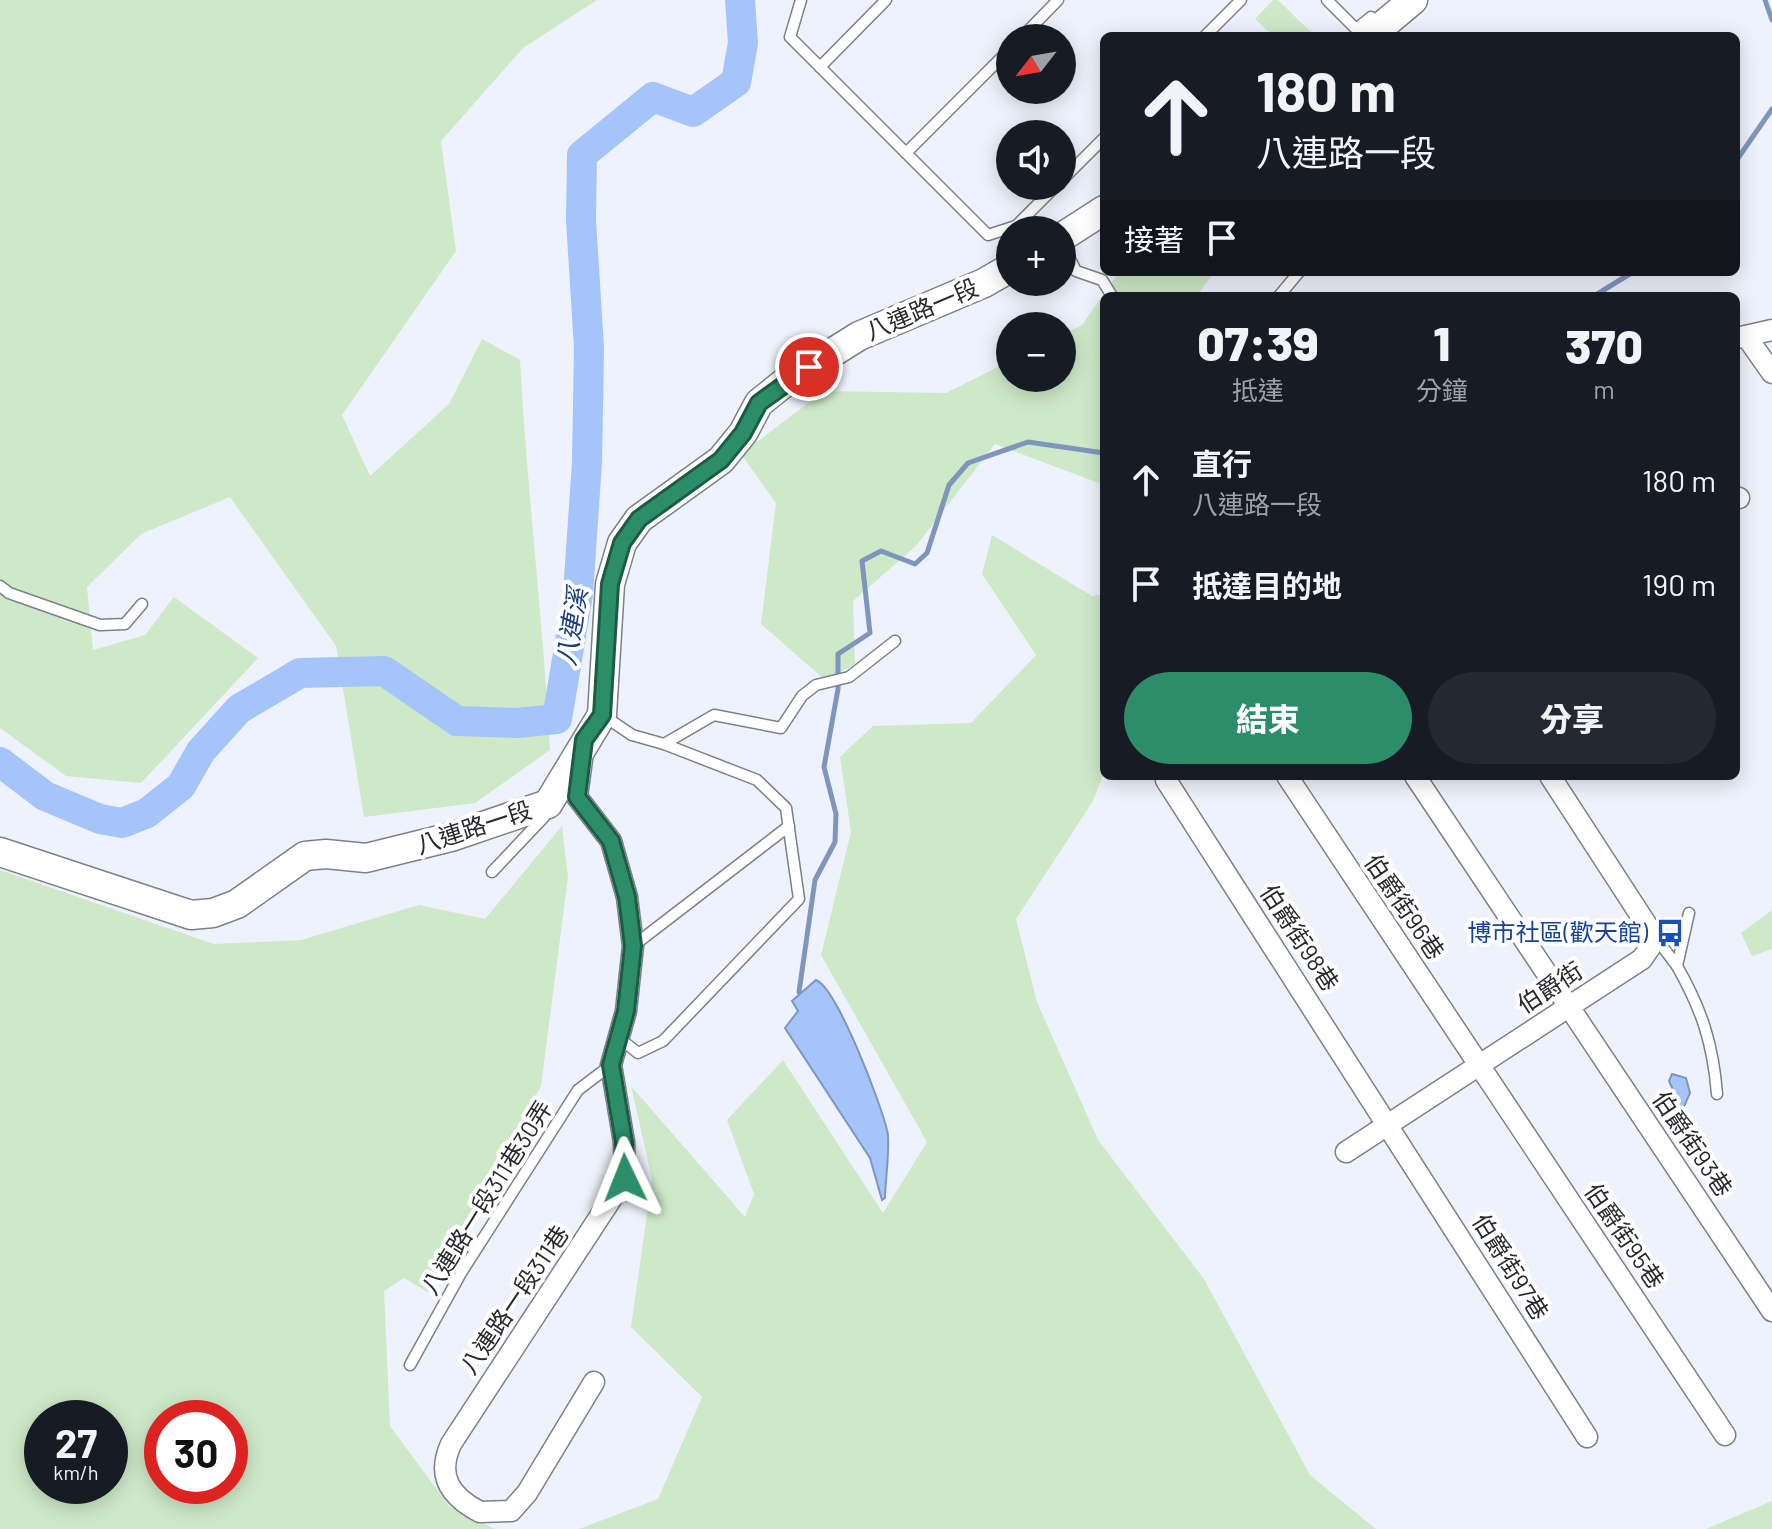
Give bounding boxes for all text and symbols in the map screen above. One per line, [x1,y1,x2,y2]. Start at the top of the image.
north arrow [996,24,1076,104]
map controls [996,24,1076,392]
text: 180 m [1256,56,1396,123]
icon: ahead [1124,64,1228,168]
button: sound [996,120,1076,200]
text: 八連路一段 [1256,130,1436,173]
button: + [996,216,1076,296]
icon: arrive [1200,216,1244,260]
text: 接著 [1124,221,1184,257]
street label: 八連路一段 [861,272,982,345]
button: − [996,312,1076,392]
text: 07:39 [1197,313,1319,371]
text: 1 [1433,313,1450,371]
text: 370 [1565,316,1643,374]
pin [775,333,843,401]
icon: arrive [787,345,831,389]
text: m [1593,373,1615,404]
text: 抵達 [1232,374,1284,405]
text: 分鐘 [1416,374,1468,405]
text: 直行 [1192,445,1252,481]
icon: ahead [1124,458,1168,502]
text: 180 m [1642,462,1716,498]
text: 八連路一段 [1192,488,1322,519]
icon: arrive [1124,562,1168,606]
text: 190 m [1642,566,1716,602]
text: 抵達目的地 [1192,567,1342,603]
water label: 八連溪 [549,582,593,668]
button: 結束 [1124,672,1412,764]
button: 分享 [1428,672,1716,764]
street label: 八連路一段 [412,794,535,859]
street label: 伯爵街96巷 [1359,848,1451,964]
street label: 伯爵街98巷 [1255,879,1345,996]
place label: 博市社區(歡天館) [1467,917,1649,946]
bus stop icon: 博市社區(歡天館) [1655,918,1685,948]
street label: 伯爵街 [1511,955,1587,1019]
street label: 伯爵街93巷 [1647,1085,1739,1201]
street label: 八連路一段311巷30弄 [416,1096,558,1300]
position arrow [583,1136,667,1220]
street label: 伯爵街95巷 [1579,1177,1671,1293]
street label: 伯爵街97巷 [1467,1208,1555,1325]
street label: 八連路一段311巷 [455,1220,575,1380]
speed limit sign: 30 [144,1400,248,1504]
text: 27 [55,1418,97,1466]
text: km/h [53,1460,99,1484]

